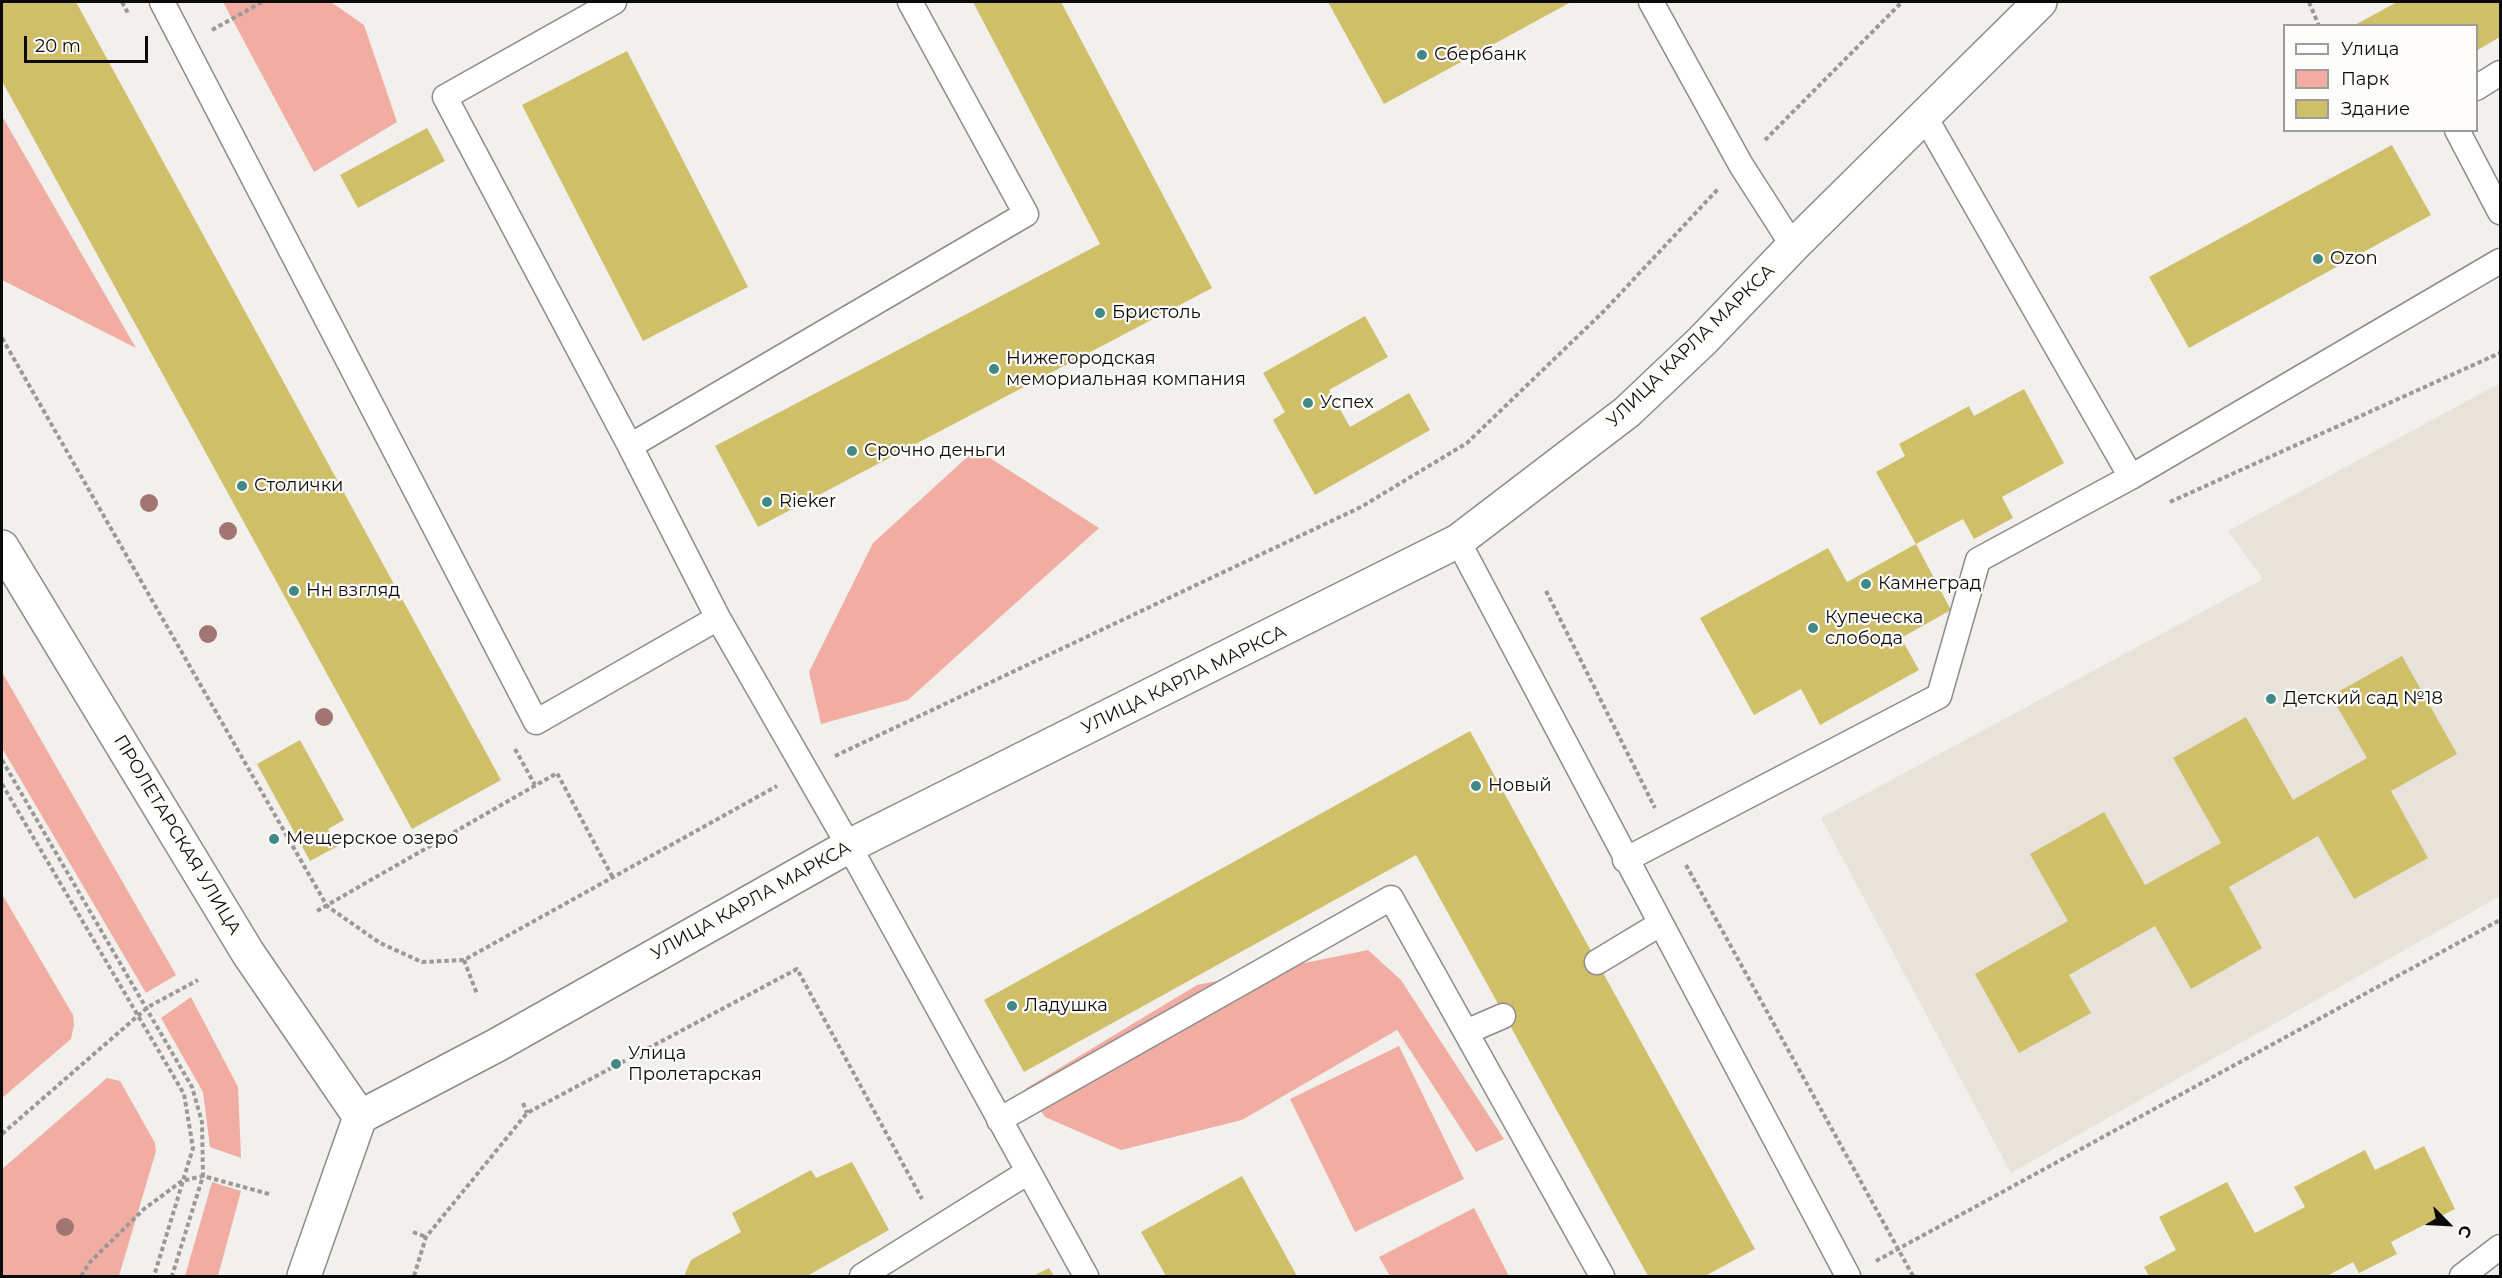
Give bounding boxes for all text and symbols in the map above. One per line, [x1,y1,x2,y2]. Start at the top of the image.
scale bar [27,24,152,62]
legend [2283,24,2478,132]
text: 20 m [35,35,81,57]
text: Улица [2341,38,2399,60]
place label: Сбербанк [1434,44,1526,66]
marker: Сбербанк [1415,48,1429,62]
text: Парк [2341,68,2389,90]
text: Здание [2341,98,2410,120]
place label: Ozon [2330,248,2378,270]
marker: Ozon [2311,252,2325,266]
street label: УЛИЦА КАРЛА МАРКСА [1603,260,1779,432]
place label: Бристоль [1112,302,1201,324]
marker: Бристоль [1093,306,1107,320]
place label: Нижегородская мемориальная компания [1006,348,1246,391]
marker: Нижегородская мемориальная компания [987,362,1001,376]
place label: Успех [1320,392,1374,414]
marker: Успех [1301,396,1315,410]
place label: Срочно деньги [864,440,1006,462]
marker: Срочно деньги [845,444,859,458]
place label: Столички [254,475,343,497]
marker: Столички [235,479,249,493]
place label: Rieker [779,491,836,513]
marker: Rieker [760,495,774,509]
place label: Камнеград [1878,573,1981,595]
marker: Камнеград [1859,577,1873,591]
place label: Нн взгляд [306,580,400,602]
marker: Нн взгляд [287,584,301,598]
place label: Купеческа слобода [1825,607,1923,650]
street label: УЛИЦА КАРЛА МАРКСА [1078,621,1290,739]
marker: Купеческа слобода [1806,621,1820,635]
place label: Детский сад №18 [2283,688,2443,710]
marker: Детский сад №18 [2264,692,2278,706]
street label: ПРОЛЕТАРСКАЯ УЛИЦА [109,731,245,939]
place label: Новый [1488,775,1552,797]
marker: Новый [1469,779,1483,793]
place label: Мещерское озеро [286,828,458,850]
marker: Мещерское озеро [267,832,281,846]
street label: УЛИЦА КАРЛА МАРКСА [647,837,855,965]
place label: Ладушка [1024,995,1108,1017]
marker: Ладушка [1005,999,1019,1013]
place label: Улица Пролетарская [628,1043,762,1086]
marker: Улица Пролетарская [609,1057,623,1071]
north arrow [2418,1194,2478,1254]
text: С [2454,1222,2476,1241]

